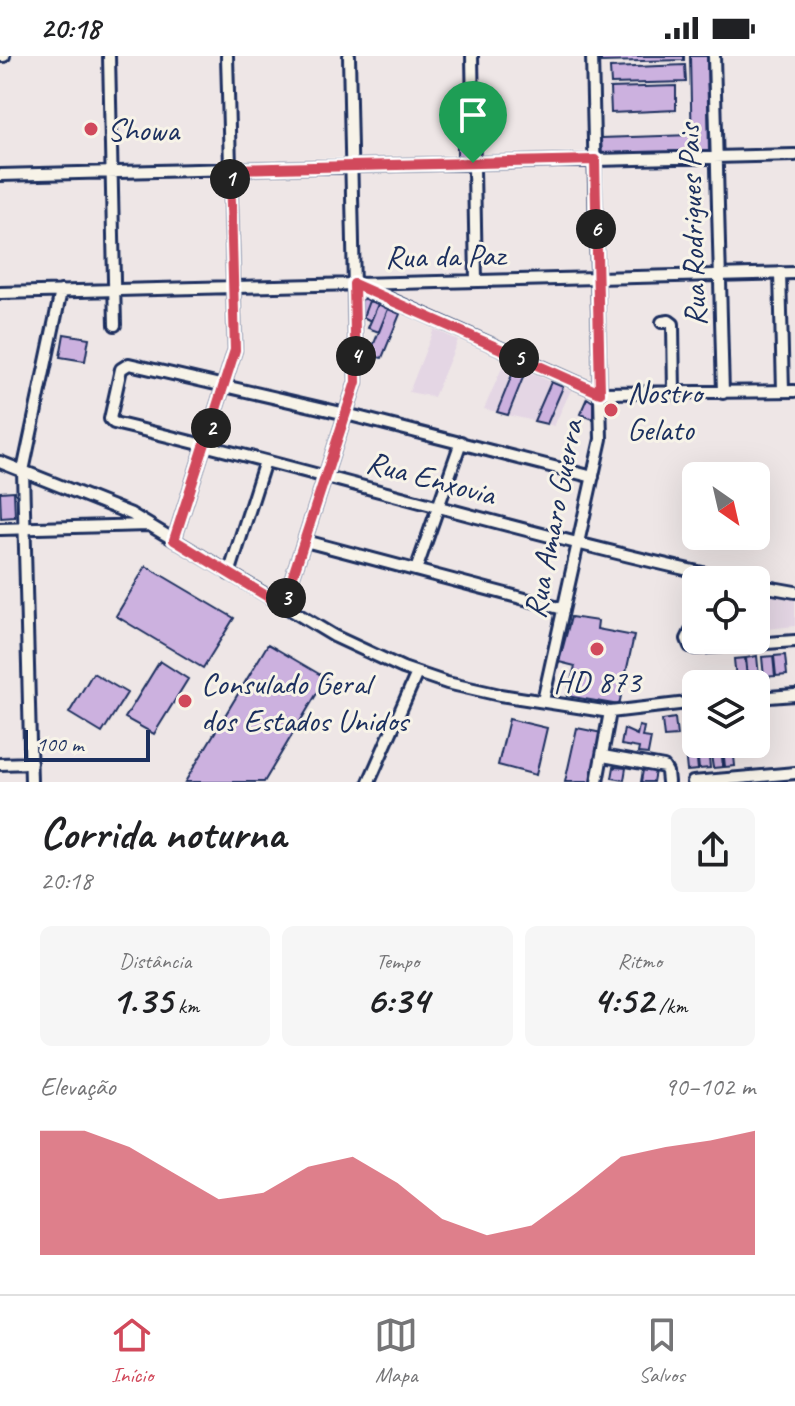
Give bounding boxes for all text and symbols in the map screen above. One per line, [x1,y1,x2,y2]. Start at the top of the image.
text: 20:18 [40,9,100,47]
pin [439,81,507,163]
icon: arrive [451,93,495,137]
place label: Showa [107,109,181,150]
marker: Showa [82,120,100,138]
street label: Rua Rodrigues Pais [668,121,716,327]
pin: 1 [210,159,250,199]
text: 1 [225,165,235,193]
pin: 6 [576,209,616,249]
text: 6 [591,215,601,243]
street label: Rua da Paz [385,234,508,278]
pin: 4 [336,336,376,376]
pin: 5 [499,338,539,378]
text: 4 [351,342,361,370]
text: 5 [514,344,524,372]
place label: Nostro Gelato [627,372,705,450]
marker: Nostro Gelato [602,401,620,419]
pin: 2 [191,408,231,448]
text: 2 [206,414,216,442]
street label: Rua Amaro Guerra [514,414,593,622]
street label: Rua Enxovia [362,441,502,515]
north arrow [682,462,770,550]
map controls [682,462,770,758]
button: locate [682,566,770,654]
pin: 3 [266,578,306,618]
text: 3 [281,584,291,612]
marker: HD 873 [588,640,606,658]
place label: HD 873 [553,661,643,702]
place label: Consulado Geral dos Estados Unidos [201,663,411,741]
button: layers [682,670,770,758]
marker: Consulado Geral dos Estados Unidos [176,692,194,710]
scale bar [24,726,150,762]
text: 100 m [36,730,83,758]
text: Corrida noturna [40,806,285,861]
button: share [671,808,755,892]
text: 20:18 [40,864,92,897]
text: Distância [119,947,191,975]
text: Tempo [376,947,419,975]
text: Ritmo [618,947,662,975]
text: 1.35 [111,975,172,1025]
text: 6:34 [366,975,429,1025]
text: 4:52 [592,975,653,1025]
text: km [172,992,199,1020]
text: /km [653,992,688,1020]
text: Elevação [40,1070,115,1103]
text: 90–102 m [664,1070,755,1103]
tab: Início [110,1313,154,1389]
tab: Mapa [374,1313,418,1389]
tab: Salvos [639,1313,685,1389]

